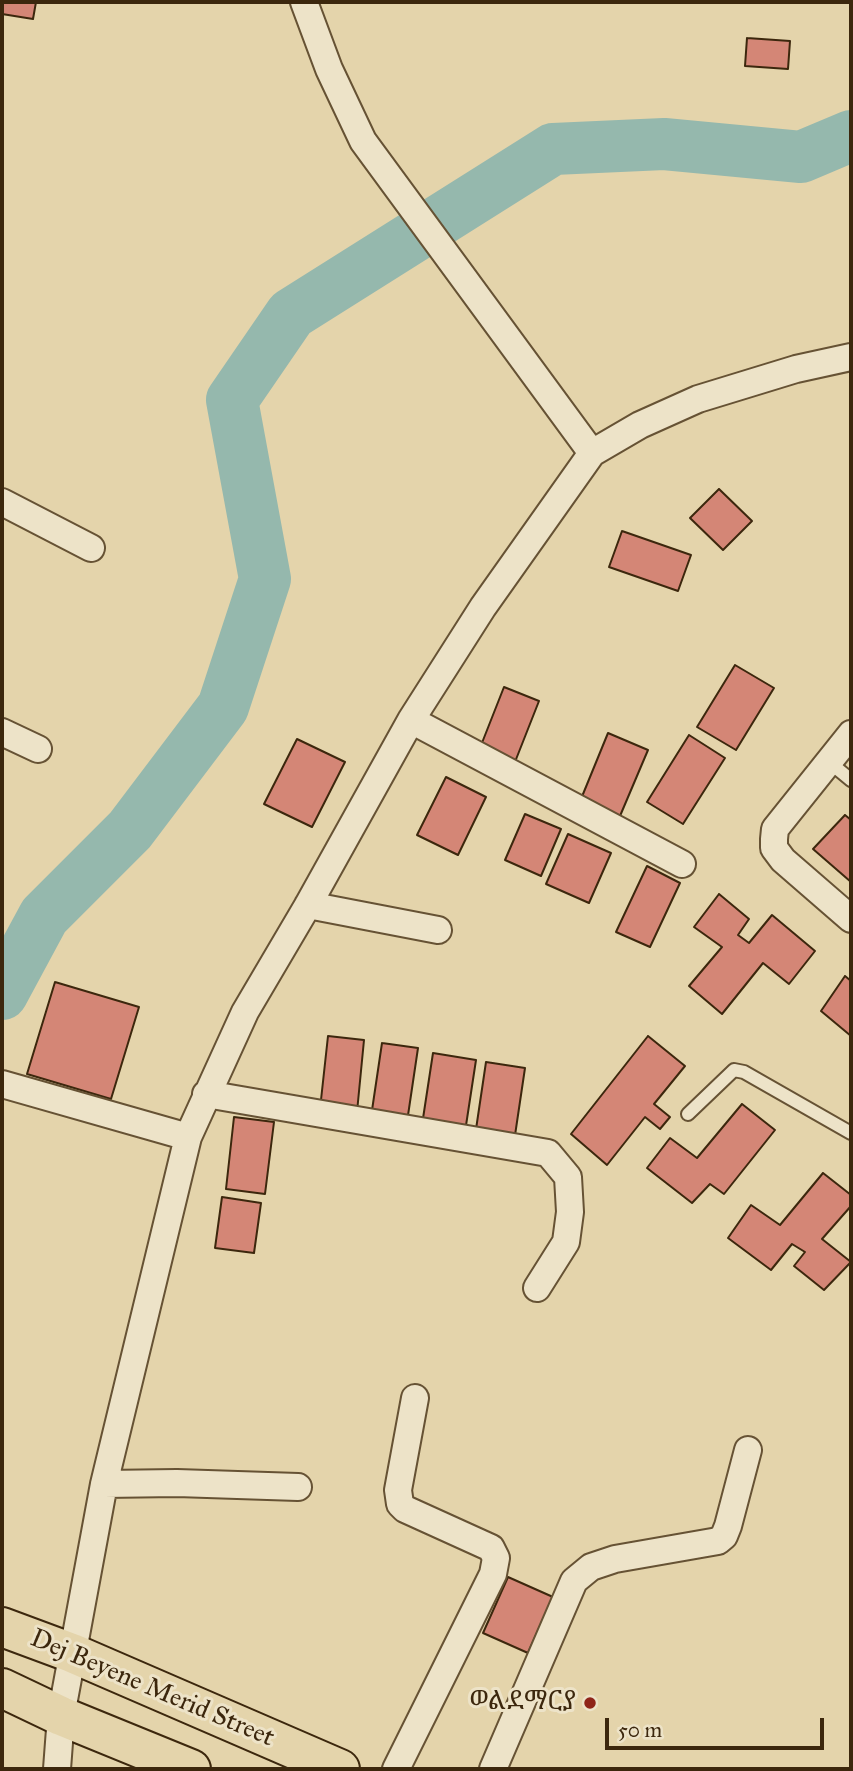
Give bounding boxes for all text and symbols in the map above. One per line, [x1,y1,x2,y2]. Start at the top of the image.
street label: Dej Beyene Merid Street [25,1623,279,1755]
place label: ወልደማርያ [470,1687,576,1719]
marker: ወልደማርያ [582,1695,598,1711]
scale bar [608,1704,827,1748]
text: 50 m [618,1717,662,1743]

